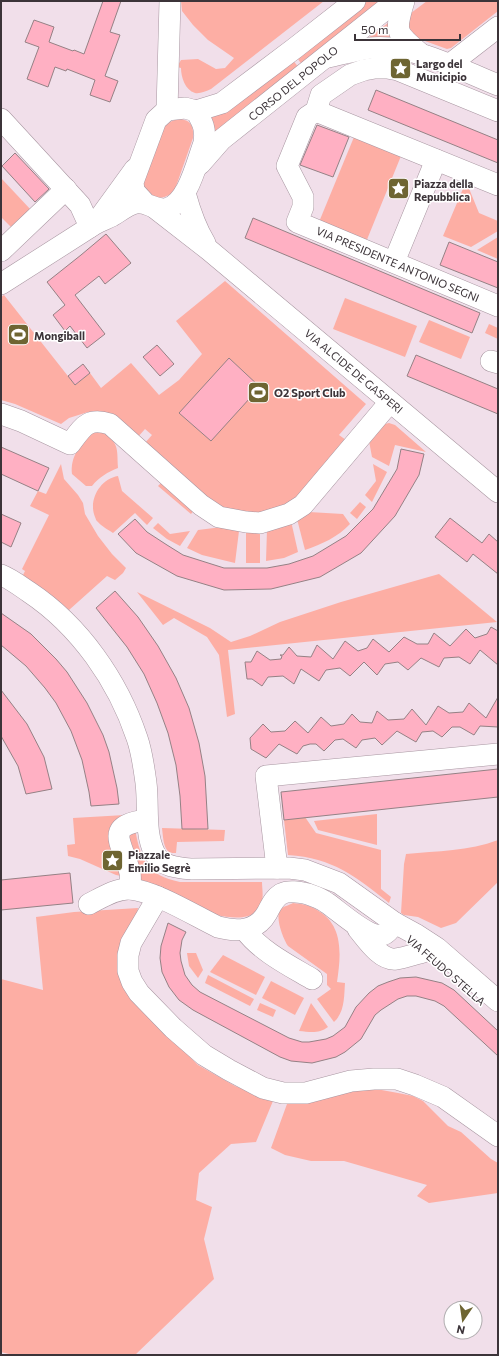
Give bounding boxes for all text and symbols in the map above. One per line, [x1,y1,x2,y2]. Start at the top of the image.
scale bar [355,16,460,42]
text: 50 m [361,22,389,36]
street label: CORSO DEL POPOLO [246,43,340,123]
place icon: Largo del Municipio [388,56,414,82]
place label: Largo del Municipio [416,57,467,83]
place icon: Piazza della Repubblica [385,176,411,202]
place label: Piazza della Repubblica [414,177,473,203]
street label: VIA PRESIDENTE ANTONIO SEGNI [315,224,481,304]
sports icon: Mongiball [5,322,31,348]
street label: VIA ALCIDE DE GASPERI [302,326,406,416]
place label: Mongiball [34,329,85,342]
sports icon: O2 Sport Club [245,379,271,405]
place label: O2 Sport Club [274,386,346,399]
place icon: Piazzale Emilio Segrè [99,847,125,873]
place label: Piazzale Emilio Segrè [128,848,191,874]
street label: VIA FEUDO STELLA [404,932,488,1008]
north arrow [443,1300,483,1340]
text: N [455,1323,466,1337]

